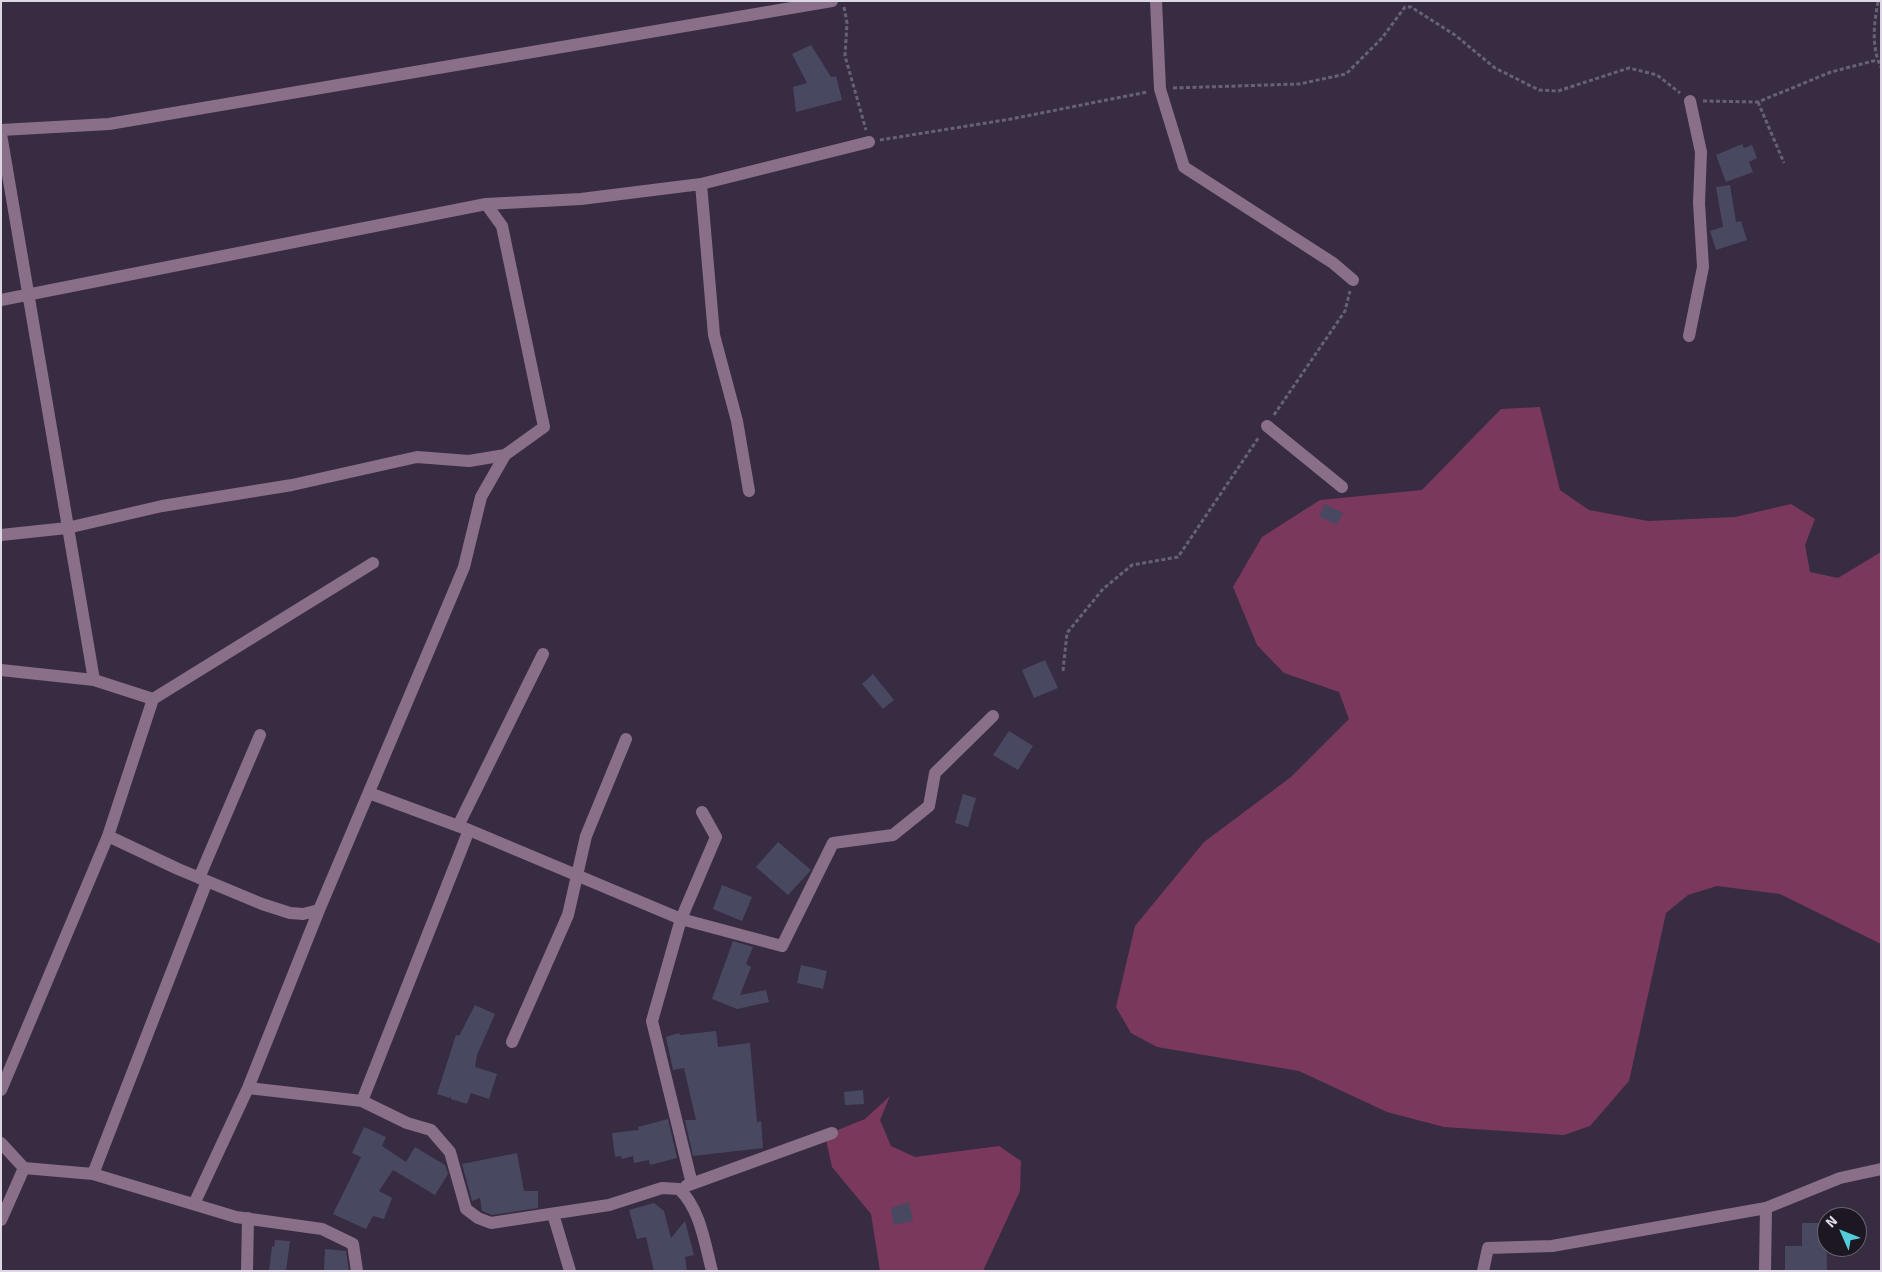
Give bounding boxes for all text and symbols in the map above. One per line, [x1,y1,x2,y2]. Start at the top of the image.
north arrow [1817,1207,1867,1257]
text: N [1822,1213,1841,1231]

